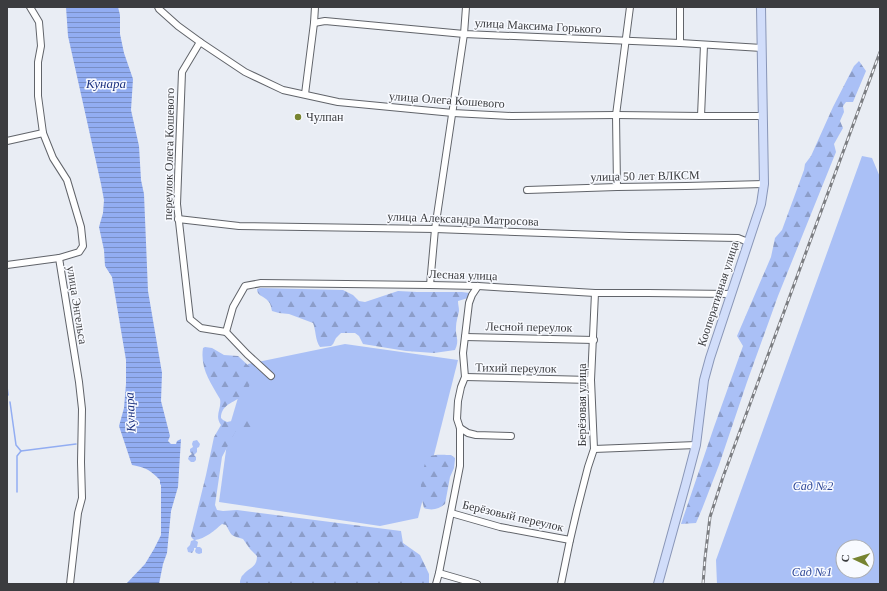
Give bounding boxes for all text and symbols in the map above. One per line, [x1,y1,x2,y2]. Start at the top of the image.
street label: улица Максима Горького [474,16,602,36]
water label: Кунара [85,76,126,91]
street label: переулок Олега Кошевого [161,88,177,220]
street label: улица Олега Кошевого [389,89,505,111]
place label: Чулпан [306,110,344,124]
marker: Чулпан [293,112,303,122]
street label: улица 50 лет ВЛКСМ [590,168,700,184]
street label: улица Александра Матросова [387,209,540,229]
street label: Кооперативная улица [694,239,742,348]
street label: улица Энгельса [64,265,90,346]
street label: Лесная улица [428,267,498,283]
street label: Лесной переулок [485,319,573,335]
street label: Тихий переулок [475,360,557,376]
street label: Берёзовая улица [575,363,589,447]
water label: Кунара [121,391,139,433]
park label: Сад №2 [793,479,833,493]
street label: Берёзовый переулок [461,498,565,534]
north arrow [835,539,875,579]
text: С [839,554,851,563]
park label: Сад №1 [792,565,832,579]

